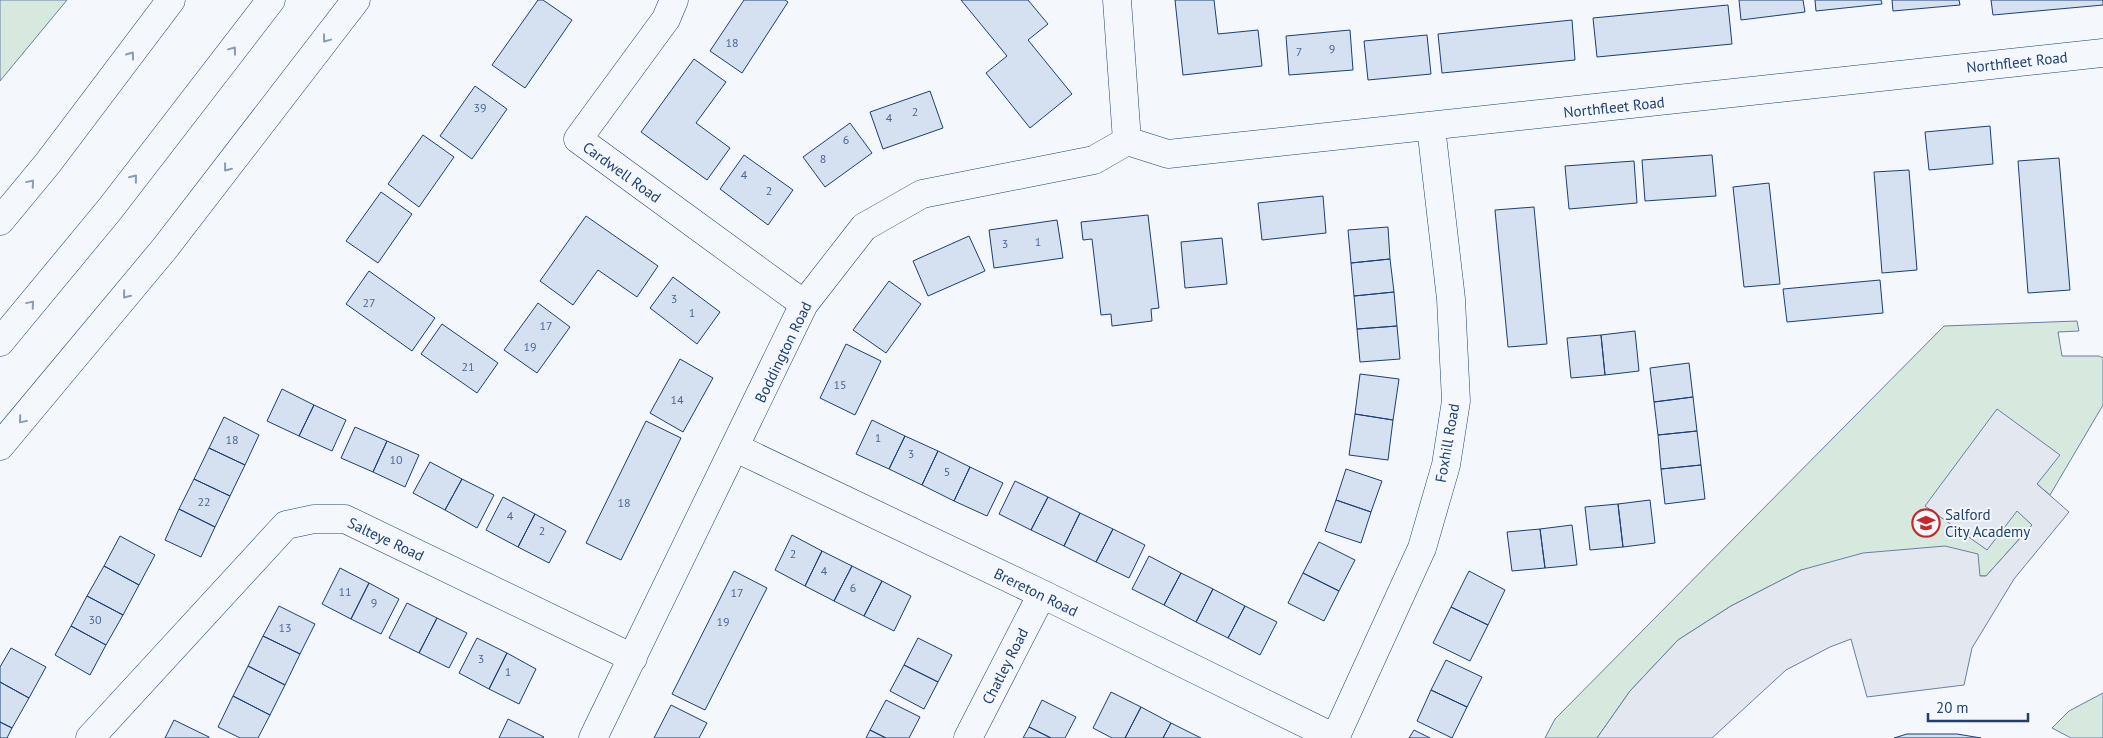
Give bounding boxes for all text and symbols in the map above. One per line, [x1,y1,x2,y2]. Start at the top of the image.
one-way arrow [323,33,332,43]
house number: 18 [725,35,739,50]
house number: 9 [1329,41,1335,56]
house number: 7 [1296,44,1302,59]
one-way arrow [227,46,236,56]
street label: Northfleet Road [1965,47,2069,77]
one-way arrow [125,51,134,61]
street label: Northfleet Road [1562,92,1666,122]
house number: 39 [473,100,487,115]
house number: 2 [912,104,918,119]
house number: 4 [886,110,893,125]
house number: 6 [843,132,849,147]
street label: Cardwell Road [579,137,665,207]
house number: 8 [820,151,826,166]
one-way arrow [225,162,233,171]
house number: 4 [741,167,748,182]
one-way arrow [128,175,137,184]
one-way arrow [25,180,34,189]
house number: 2 [766,183,772,198]
house number: 1 [1035,234,1041,249]
house number: 3 [1002,236,1008,251]
one-way arrow [123,289,131,298]
house number: 3 [671,291,677,306]
house number: 27 [362,295,376,310]
street label: Boddington Road [750,298,816,406]
one-way arrow [26,301,35,310]
house number: 1 [689,305,695,320]
house number: 17 [539,318,553,333]
house number: 19 [523,339,537,354]
house number: 21 [461,359,475,374]
house number: 15 [833,377,847,392]
house number: 14 [670,392,684,407]
street label: Foxhill Road [1431,402,1463,484]
one-way arrow [19,414,28,423]
house number: 1 [875,430,881,445]
house number: 18 [225,432,239,447]
house number: 3 [908,446,914,461]
house number: 10 [389,452,403,467]
house number: 5 [944,464,950,479]
house number: 22 [197,494,211,509]
house number: 18 [617,495,631,510]
place label: Salford City Academy [1945,505,2030,541]
house number: 4 [507,508,514,523]
school or university icon: Salford City Academy [1911,508,1941,538]
street label: Salteye Road [345,513,427,565]
house number: 2 [539,523,545,538]
house number: 2 [790,546,796,561]
house number: 4 [821,563,828,578]
street label: Brereton Road [991,563,1081,621]
house number: 6 [850,580,856,595]
house number: 11 [338,584,352,599]
house number: 17 [730,585,744,600]
house number: 9 [371,595,377,610]
house number: 30 [88,612,102,627]
house number: 19 [716,614,730,629]
house number: 13 [278,620,292,635]
street label: Chatley Road [978,625,1032,707]
house number: 3 [478,651,484,666]
house number: 1 [505,664,511,679]
scale bar [1928,690,2028,722]
text: 20 m [1936,698,1969,717]

